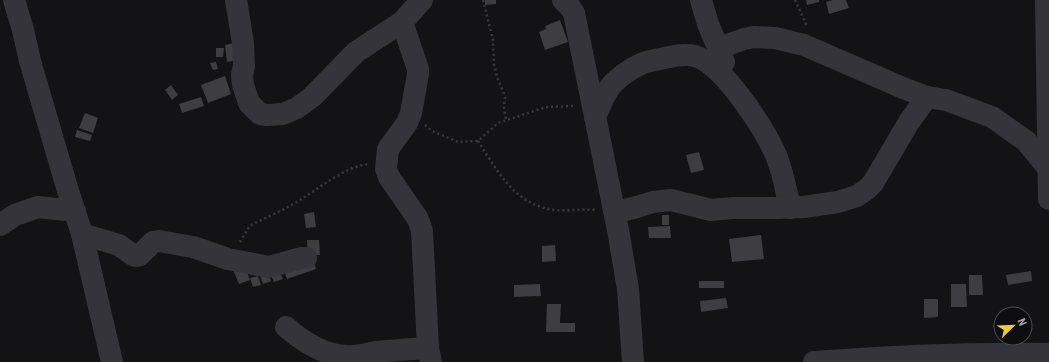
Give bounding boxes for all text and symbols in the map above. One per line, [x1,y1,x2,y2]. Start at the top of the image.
north arrow [993,306,1033,346]
text: N [1014,317,1029,328]

